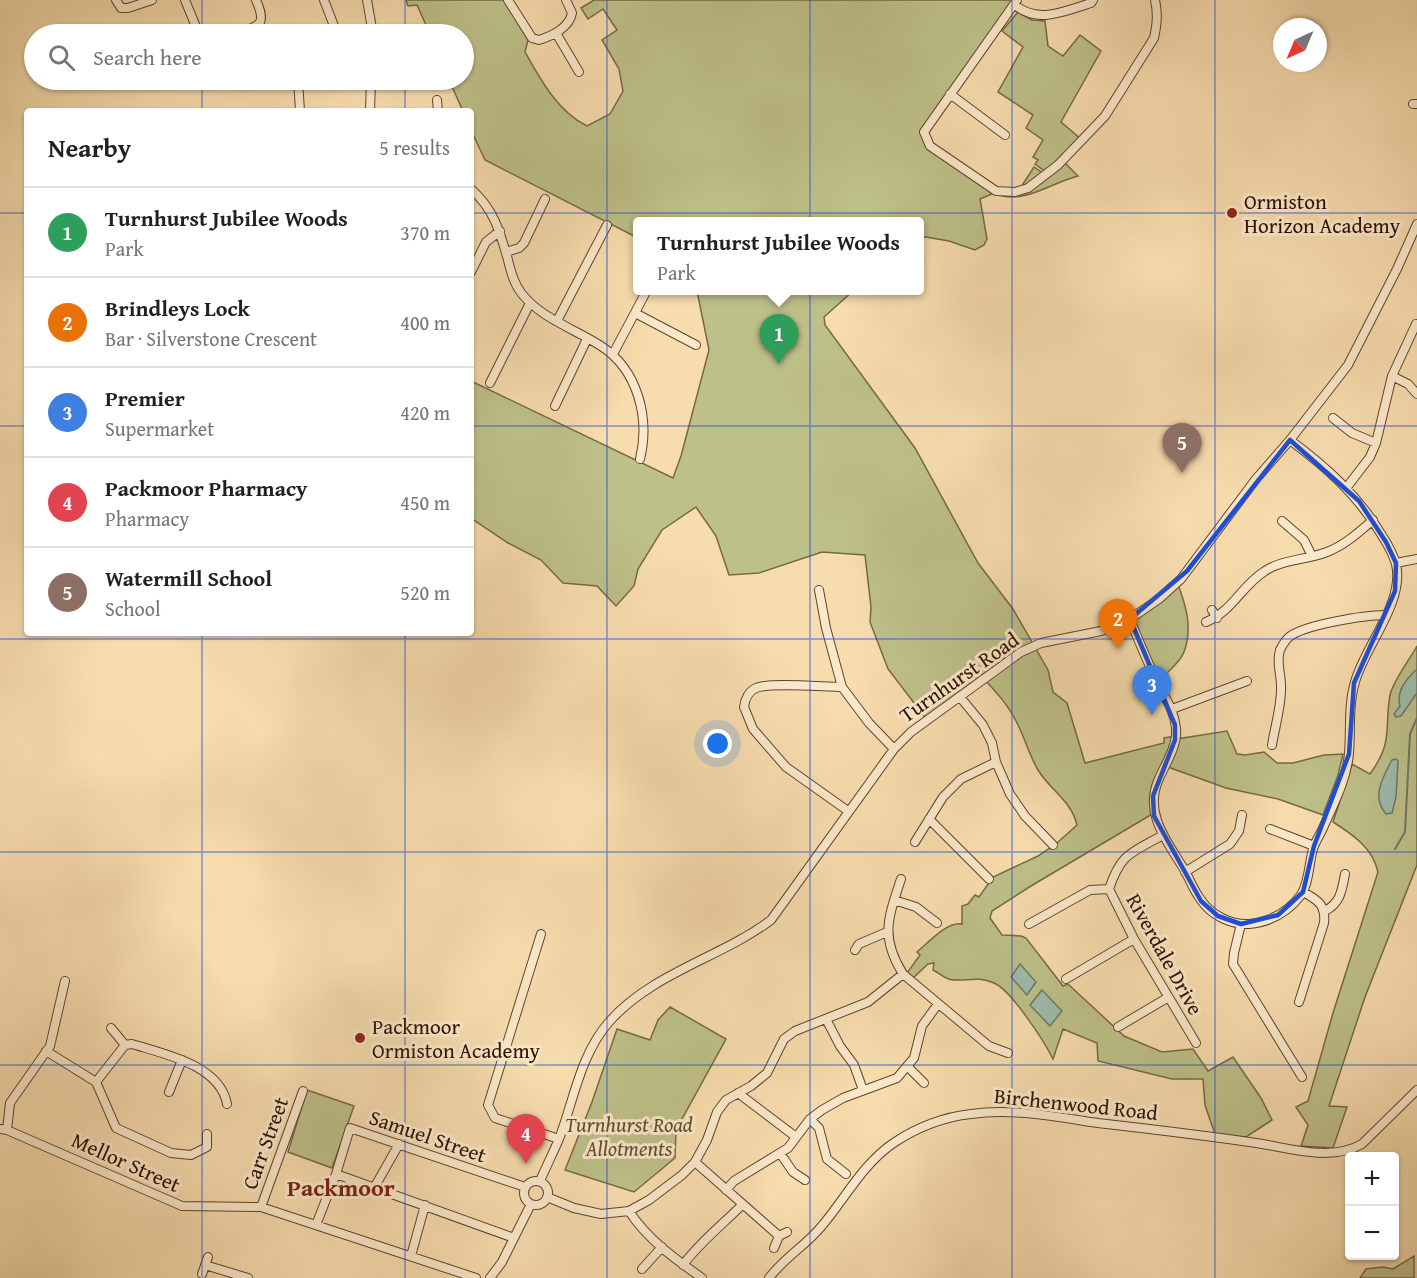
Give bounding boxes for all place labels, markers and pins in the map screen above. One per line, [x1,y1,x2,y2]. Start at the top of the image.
place label: Ormiston Horizon Academy [1244,186,1401,241]
marker: Ormiston Horizon Academy [1225,206,1239,220]
pin: 1 [760,314,798,364]
pin: 5 [1162,424,1202,473]
pin: 2 [1098,600,1138,649]
pin: 3 [1132,666,1172,715]
place label: Packmoor Ormiston Academy [372,1011,541,1066]
marker: Packmoor Ormiston Academy [353,1031,367,1045]
pin: 4 [506,1114,546,1164]

